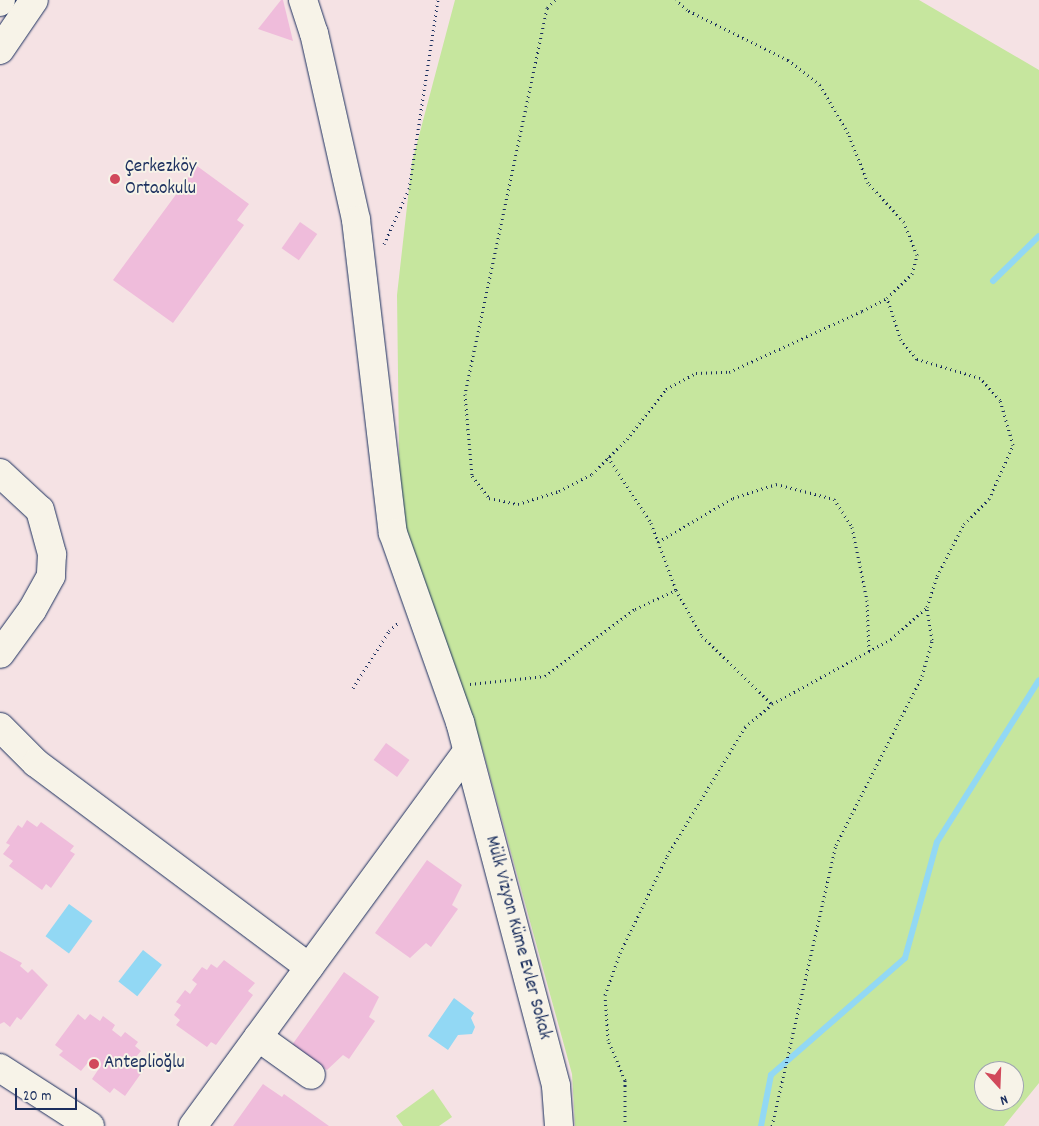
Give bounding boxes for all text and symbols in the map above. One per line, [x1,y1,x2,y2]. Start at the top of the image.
place label: Çerkezköy Ortaokulu [125,157,197,201]
marker: Çerkezköy Ortaokulu [109,173,121,185]
street label: Mülk Vizyon Küme Evler Sokak [479,834,555,1042]
place label: Anteplioğlu [104,1053,185,1075]
marker: Anteplioğlu [88,1058,100,1070]
north arrow [974,1061,1024,1111]
scale bar [18,1078,80,1110]
text: 20 m [23,1086,51,1108]
text: N [997,1089,1010,1110]

